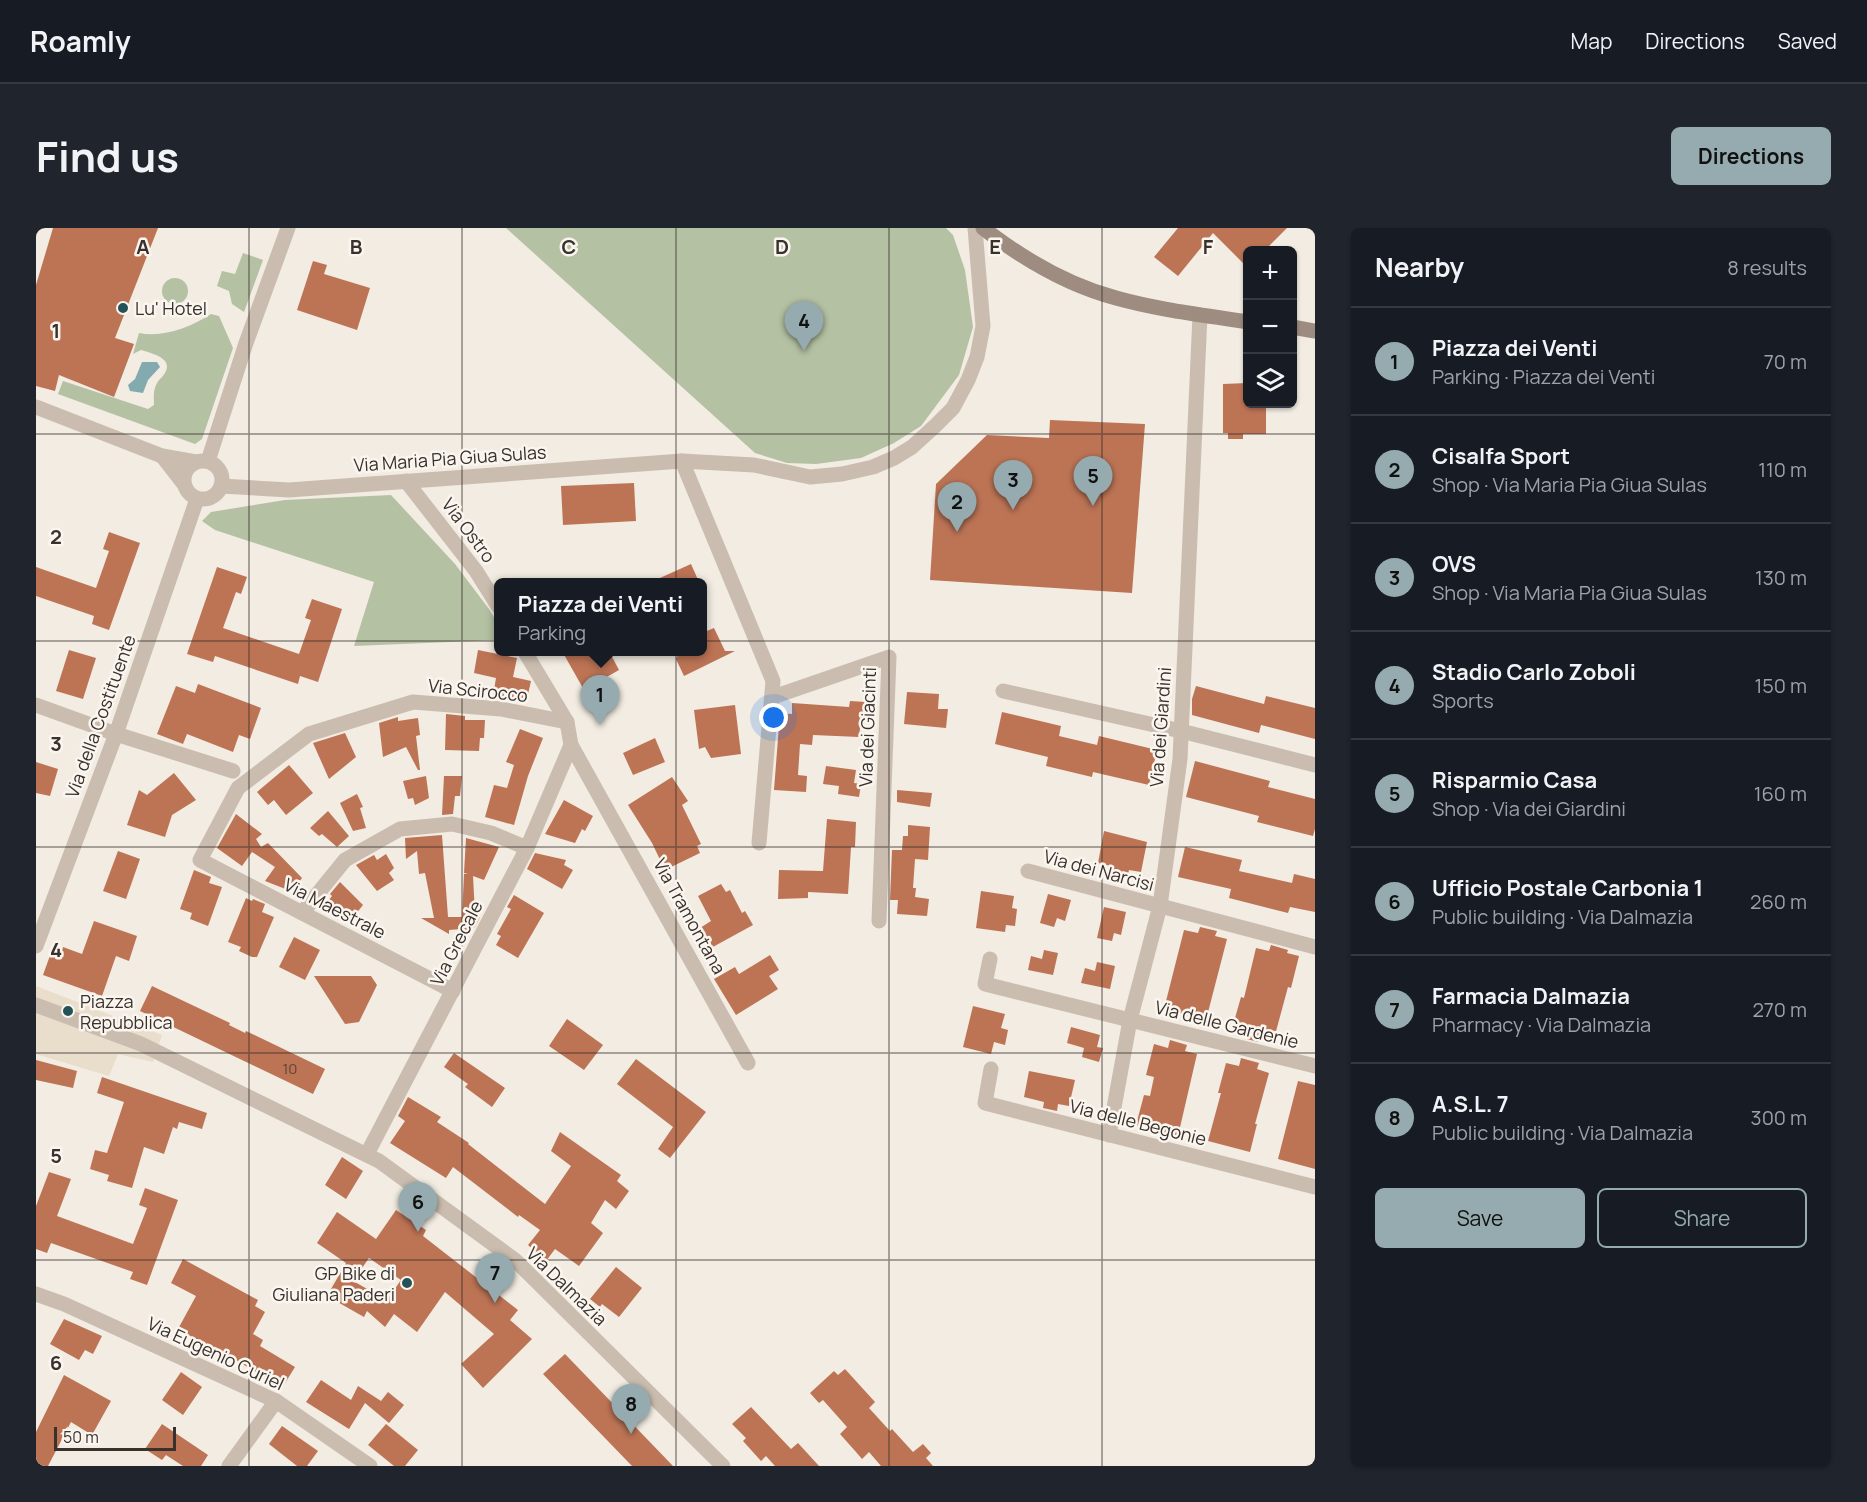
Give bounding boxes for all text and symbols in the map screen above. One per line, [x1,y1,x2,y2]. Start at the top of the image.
text: Roamly [30,22,131,60]
text: Map [1571,27,1612,55]
text: Directions [1645,27,1745,55]
text: Saved [1778,27,1837,55]
text: Find us [36,127,179,185]
button: Directions [1671,127,1831,185]
text: A [136,233,150,260]
text: B [350,233,363,260]
text: C [562,233,576,260]
text: D [775,233,789,260]
text: E [989,233,1001,260]
text: F [1203,233,1214,260]
map controls [1243,246,1297,408]
button: + [1243,246,1297,300]
text: Nearby [1375,249,1464,285]
text: 8 results [1727,254,1807,281]
place label: Lu' Hotel [135,296,207,320]
button: − [1243,300,1297,354]
marker: Lu' Hotel [116,301,130,315]
pin: 4 [784,302,824,351]
text: 1 [52,317,60,344]
text: Piazza dei Venti [1432,333,1597,363]
text: 1 [1390,348,1399,375]
text: 70 m [1764,348,1807,375]
button: layers [1243,354,1297,408]
text: Parking · Piazza dei Venti [1432,363,1655,390]
street label: Via Maria Pia Giua Sulas [353,439,547,477]
text: Cisalfa Sport [1432,441,1570,471]
pin: 5 [1074,456,1112,506]
text: 2 [1389,456,1400,483]
text: 110 m [1758,456,1807,483]
pin: 3 [994,460,1032,510]
text: Shop · Via Maria Pia Giua Sulas [1432,471,1707,498]
pin: 2 [938,482,976,532]
street label: Via Ostro [437,493,501,567]
text: 2 [50,523,62,550]
text: OVS [1432,549,1476,579]
text: 3 [1389,564,1400,591]
text: 130 m [1755,564,1807,591]
popup [494,578,707,656]
text: Shop · Via Maria Pia Giua Sulas [1432,579,1707,606]
text: Piazza dei Venti [518,589,683,619]
text: Parking [518,619,586,646]
street label: Via della Costituente [59,631,141,801]
text: Stadio Carlo Zoboli [1432,657,1636,687]
street label: Via dei Giardini [1144,666,1176,788]
street label: Via dei Giacinti [853,667,881,787]
text: 4 [1388,672,1401,699]
text: 150 m [1754,672,1807,699]
street label: Via Scirocco [427,673,529,707]
pin: 1 [580,676,620,725]
text: Sports [1432,687,1494,714]
your location [759,703,788,732]
text: 3 [50,730,62,757]
text: Risparmio Casa [1432,765,1597,795]
text: 5 [1389,780,1400,807]
text: 160 m [1754,780,1807,807]
text: Shop · Via dei Giardini [1432,795,1626,822]
street label: Via dei Narcisi [1041,844,1157,896]
street label: Via Tramontana [648,854,732,978]
street label: Via Maestrale [280,872,390,944]
text: Ufficio Postale Carbonia 1 [1432,873,1703,903]
text: 6 [1388,888,1401,915]
text: 260 m [1750,888,1807,915]
street label: Via Grecale [424,896,488,990]
text: Public building · Via Dalmazia [1432,903,1693,930]
text: 4 [50,936,62,963]
text: Farmacia Dalmazia [1432,981,1630,1011]
place label: Piazza Repubblica [80,989,173,1034]
street label: Via delle Gardenie [1153,995,1301,1053]
text: 7 [1389,996,1400,1023]
text: 270 m [1752,996,1807,1023]
marker: Piazza Repubblica [61,1004,75,1018]
text: Pharmacy · Via Dalmazia [1432,1011,1651,1038]
house number: 10 [283,1058,298,1079]
text: A.S.L. 7 [1432,1089,1509,1119]
street label: Via delle Begonie [1067,1093,1209,1151]
text: 8 [1388,1104,1401,1131]
text: 300 m [1751,1104,1807,1131]
text: Public building · Via Dalmazia [1432,1119,1693,1146]
text: 5 [50,1142,62,1169]
pin: 6 [398,1182,437,1232]
button: Save [1375,1188,1585,1248]
button: Share [1597,1188,1807,1248]
street label: Via Dalmazia [521,1241,613,1331]
pin: 7 [476,1254,514,1303]
place label: GP Bike di Giuliana Paderi [272,1261,395,1306]
marker: GP Bike di Giuliana Paderi [400,1276,414,1290]
street label: Via Eugenio Curiel [144,1311,288,1395]
text: 6 [50,1349,62,1376]
pin: 8 [612,1384,650,1434]
scale bar [54,1424,176,1452]
text: 50 m [63,1426,99,1448]

